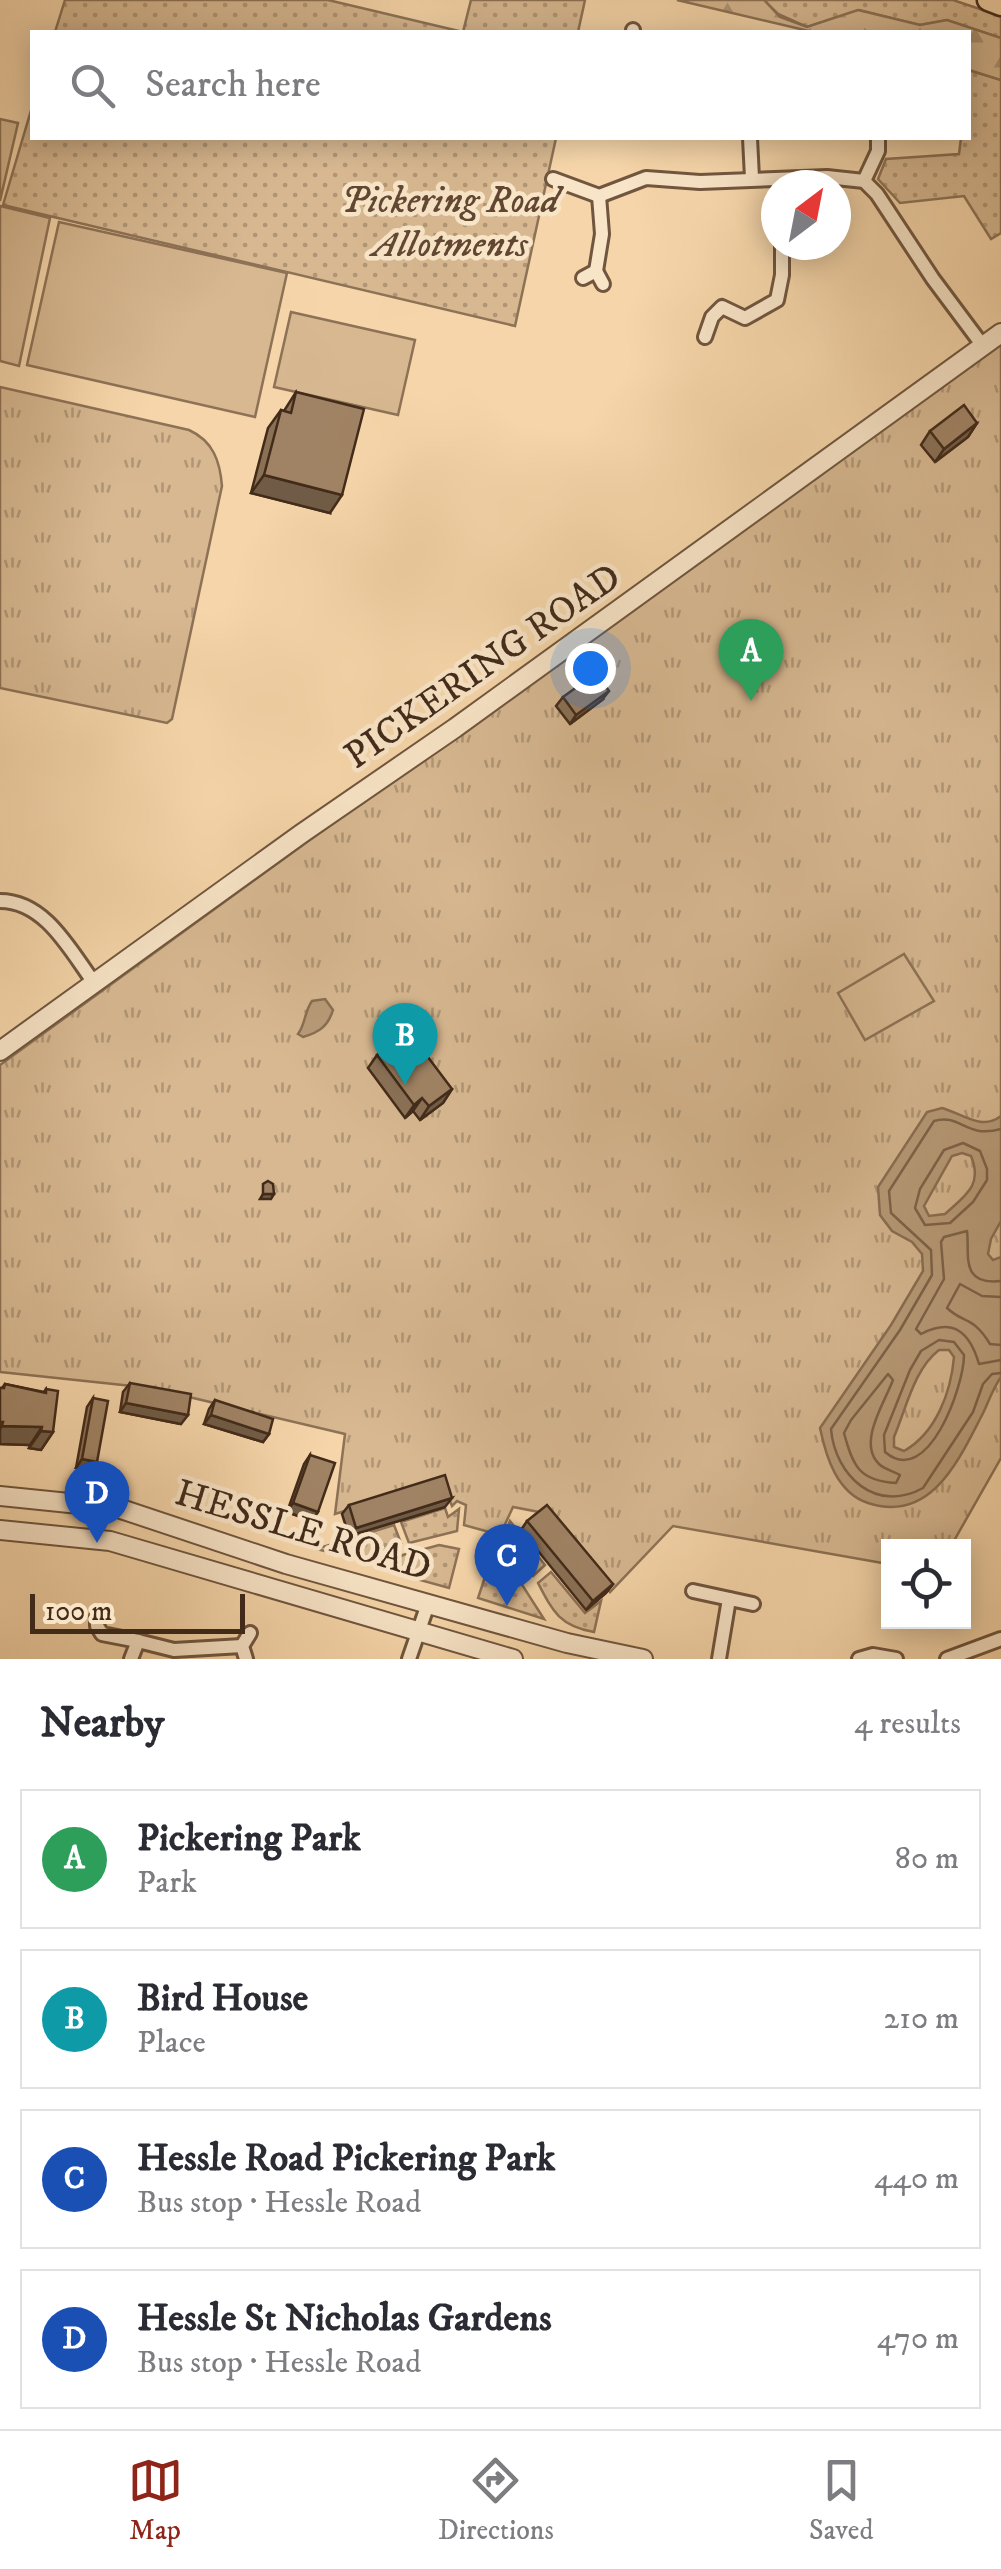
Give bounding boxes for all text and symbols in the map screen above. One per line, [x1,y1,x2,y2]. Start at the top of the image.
search box [30,30,971,140]
icon: search [65,58,120,113]
text: Search here [145,61,321,109]
north arrow [761,170,851,260]
park label: Pickering Road Allotments [341,177,564,269]
street label: PICKERING ROAD [335,554,631,780]
pin: A [718,618,784,701]
your location [565,643,616,694]
pin: B [372,1002,438,1085]
pin: D [64,1460,130,1543]
street label: HESSLE ROAD [169,1469,437,1593]
pin: C [474,1524,540,1606]
map controls [881,1539,971,1629]
button: locate [881,1539,971,1629]
scale bar [30,1589,245,1633]
text: 100 m [45,1594,112,1629]
text: Nearby [40,1698,164,1750]
text: 4 results [854,1704,961,1744]
text: Pickering Park [137,1815,361,1863]
text: A [64,1839,85,1879]
text: 80 m [895,1839,959,1879]
text: Park [137,1863,197,1903]
text: Bird House [137,1975,308,2023]
text: B [64,1999,85,2039]
text: 210 m [884,1999,959,2039]
text: Place [137,2023,206,2063]
text: Hessle Road Pickering Park [137,2135,555,2183]
text: C [64,2159,85,2199]
text: 440 m [874,2159,959,2199]
text: Bus stop · Hessle Road [137,2183,421,2223]
text: Hessle St Nicholas Gardens [137,2295,552,2343]
text: D [63,2319,86,2359]
text: 470 m [877,2319,959,2359]
text: Bus stop · Hessle Road [137,2343,421,2383]
tab: Map [128,2453,183,2548]
tab: Directions [438,2453,554,2548]
tab: Saved [809,2453,873,2548]

